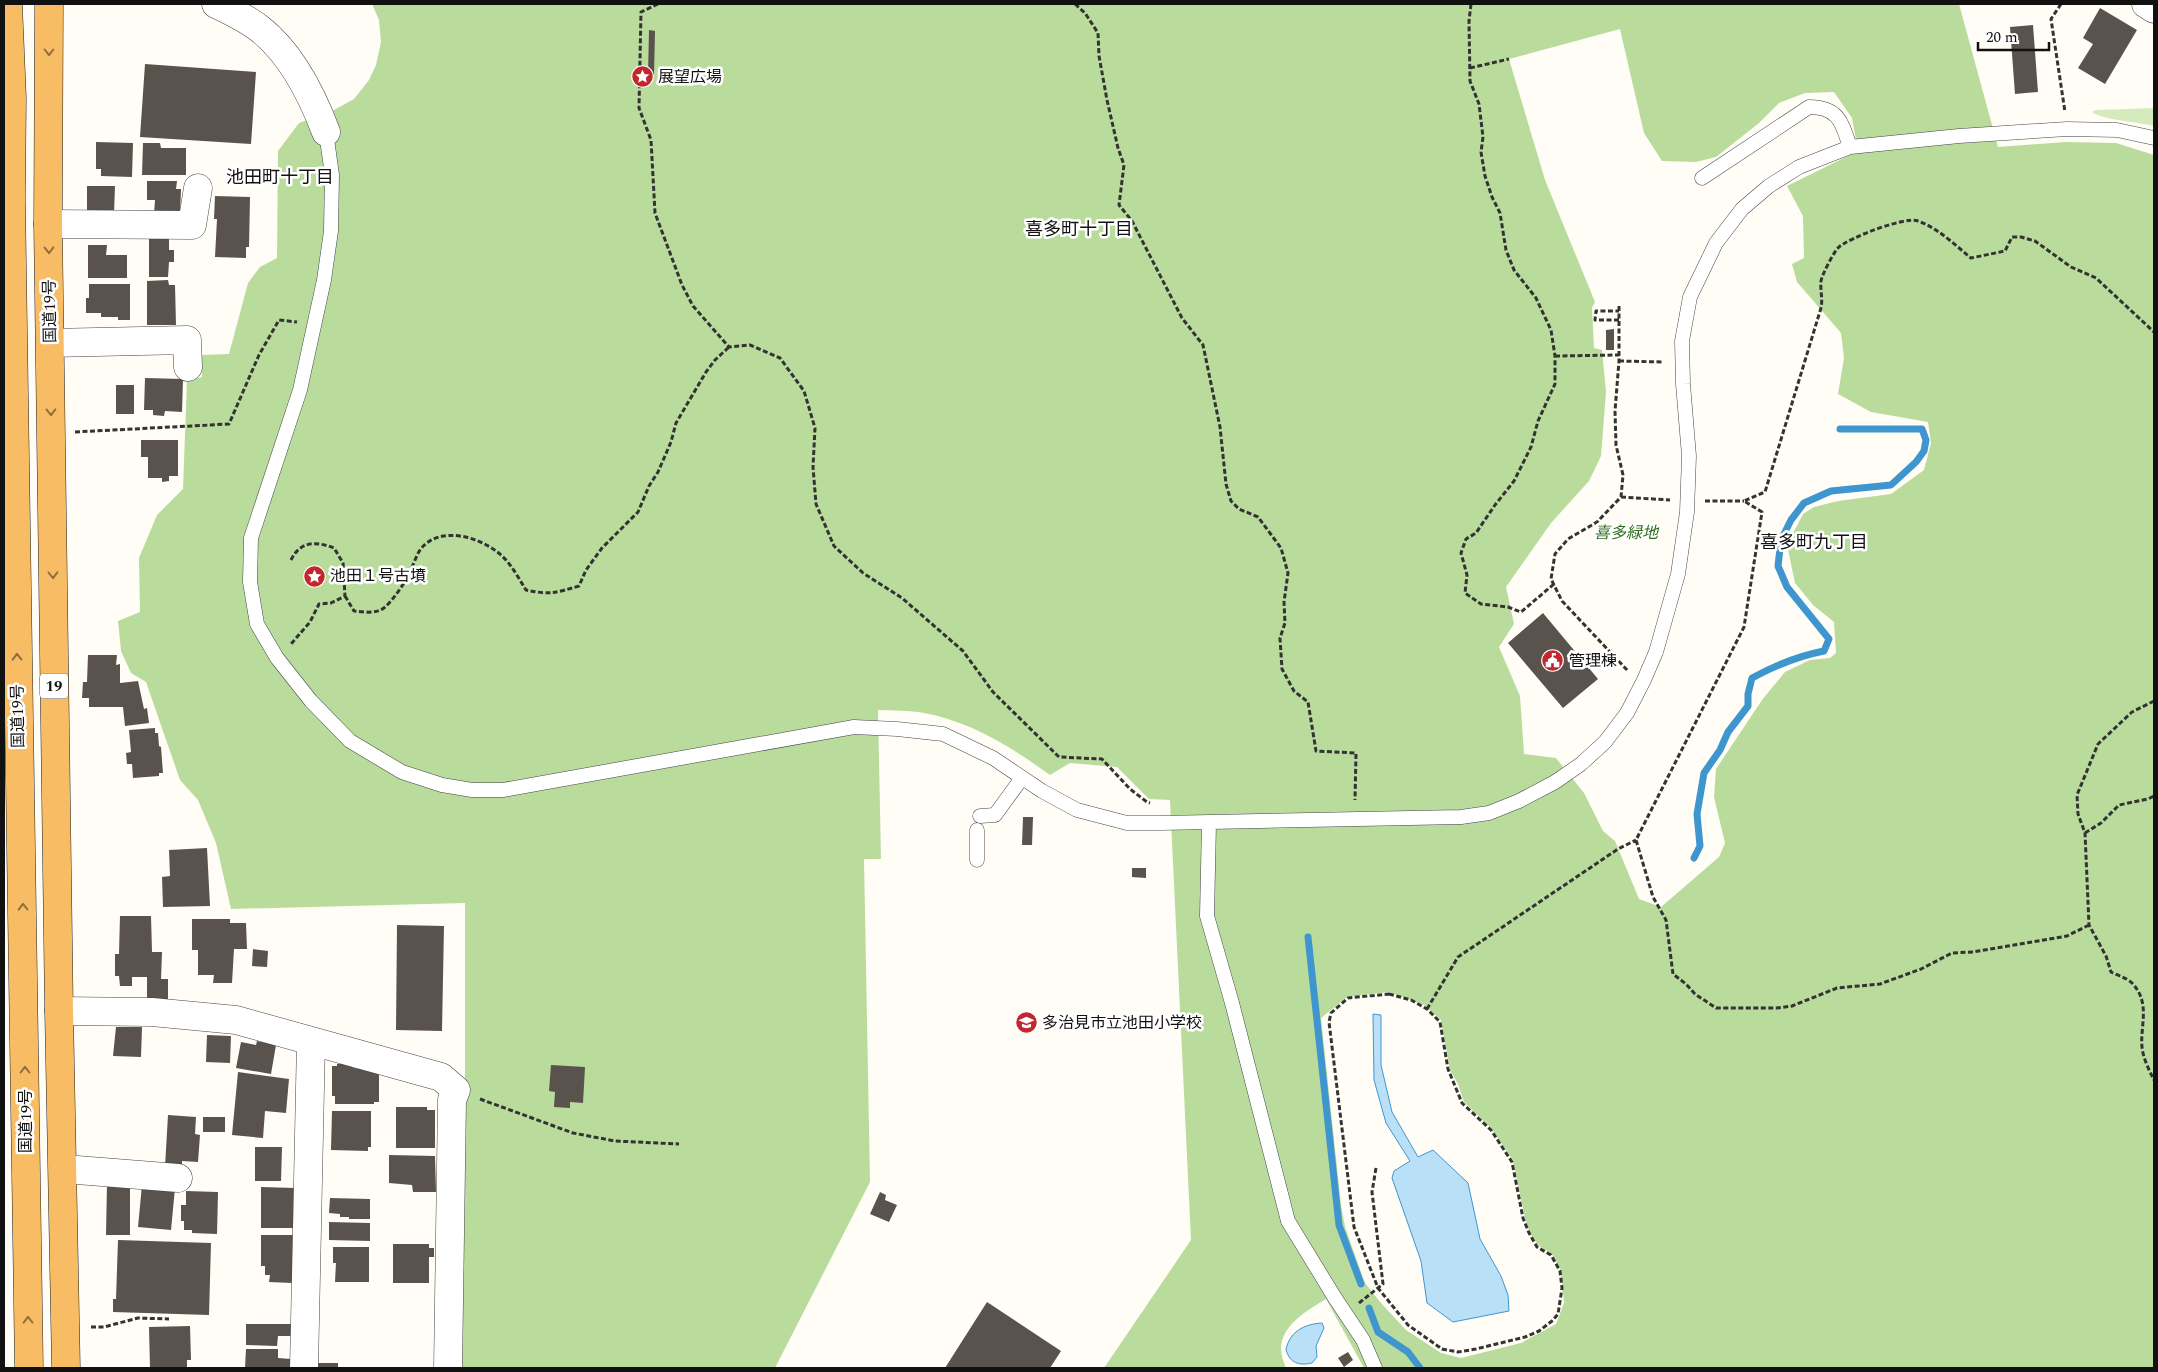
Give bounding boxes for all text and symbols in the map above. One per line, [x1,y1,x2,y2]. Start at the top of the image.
scale bar [1978,20,2049,52]
text: 20 m [1986,26,2018,49]
one-way arrow [44,49,54,57]
place icon: 展望広場 [630,65,654,89]
place label: 展望広場 [658,65,722,89]
district label: 池田町十丁目 [226,164,334,191]
district label: 喜多町十丁目 [1025,216,1133,243]
one-way arrow [43,246,54,254]
street label: 国道19号 [37,279,63,343]
one-way arrow [46,409,56,417]
park label: 喜多緑地 [1594,521,1660,545]
district label: 喜多町九丁目 [1760,529,1868,556]
place icon: 池田１号古墳 [302,564,326,588]
place label: 池田１号古墳 [330,564,426,588]
one-way arrow [48,572,58,579]
public building icon: 管理棟 [1541,649,1565,673]
place label: 管理棟 [1569,649,1617,673]
one-way arrow [12,653,22,660]
road number: 19 [40,674,68,698]
street label: 国道19号 [5,684,31,748]
one-way arrow [17,903,28,911]
school or university icon: 多治見市立池田小学校 [1014,1011,1038,1035]
place label: 多治見市立池田小学校 [1042,1011,1202,1035]
one-way arrow [20,1065,30,1073]
street label: 国道19号 [14,1089,38,1153]
one-way arrow [23,1315,33,1323]

